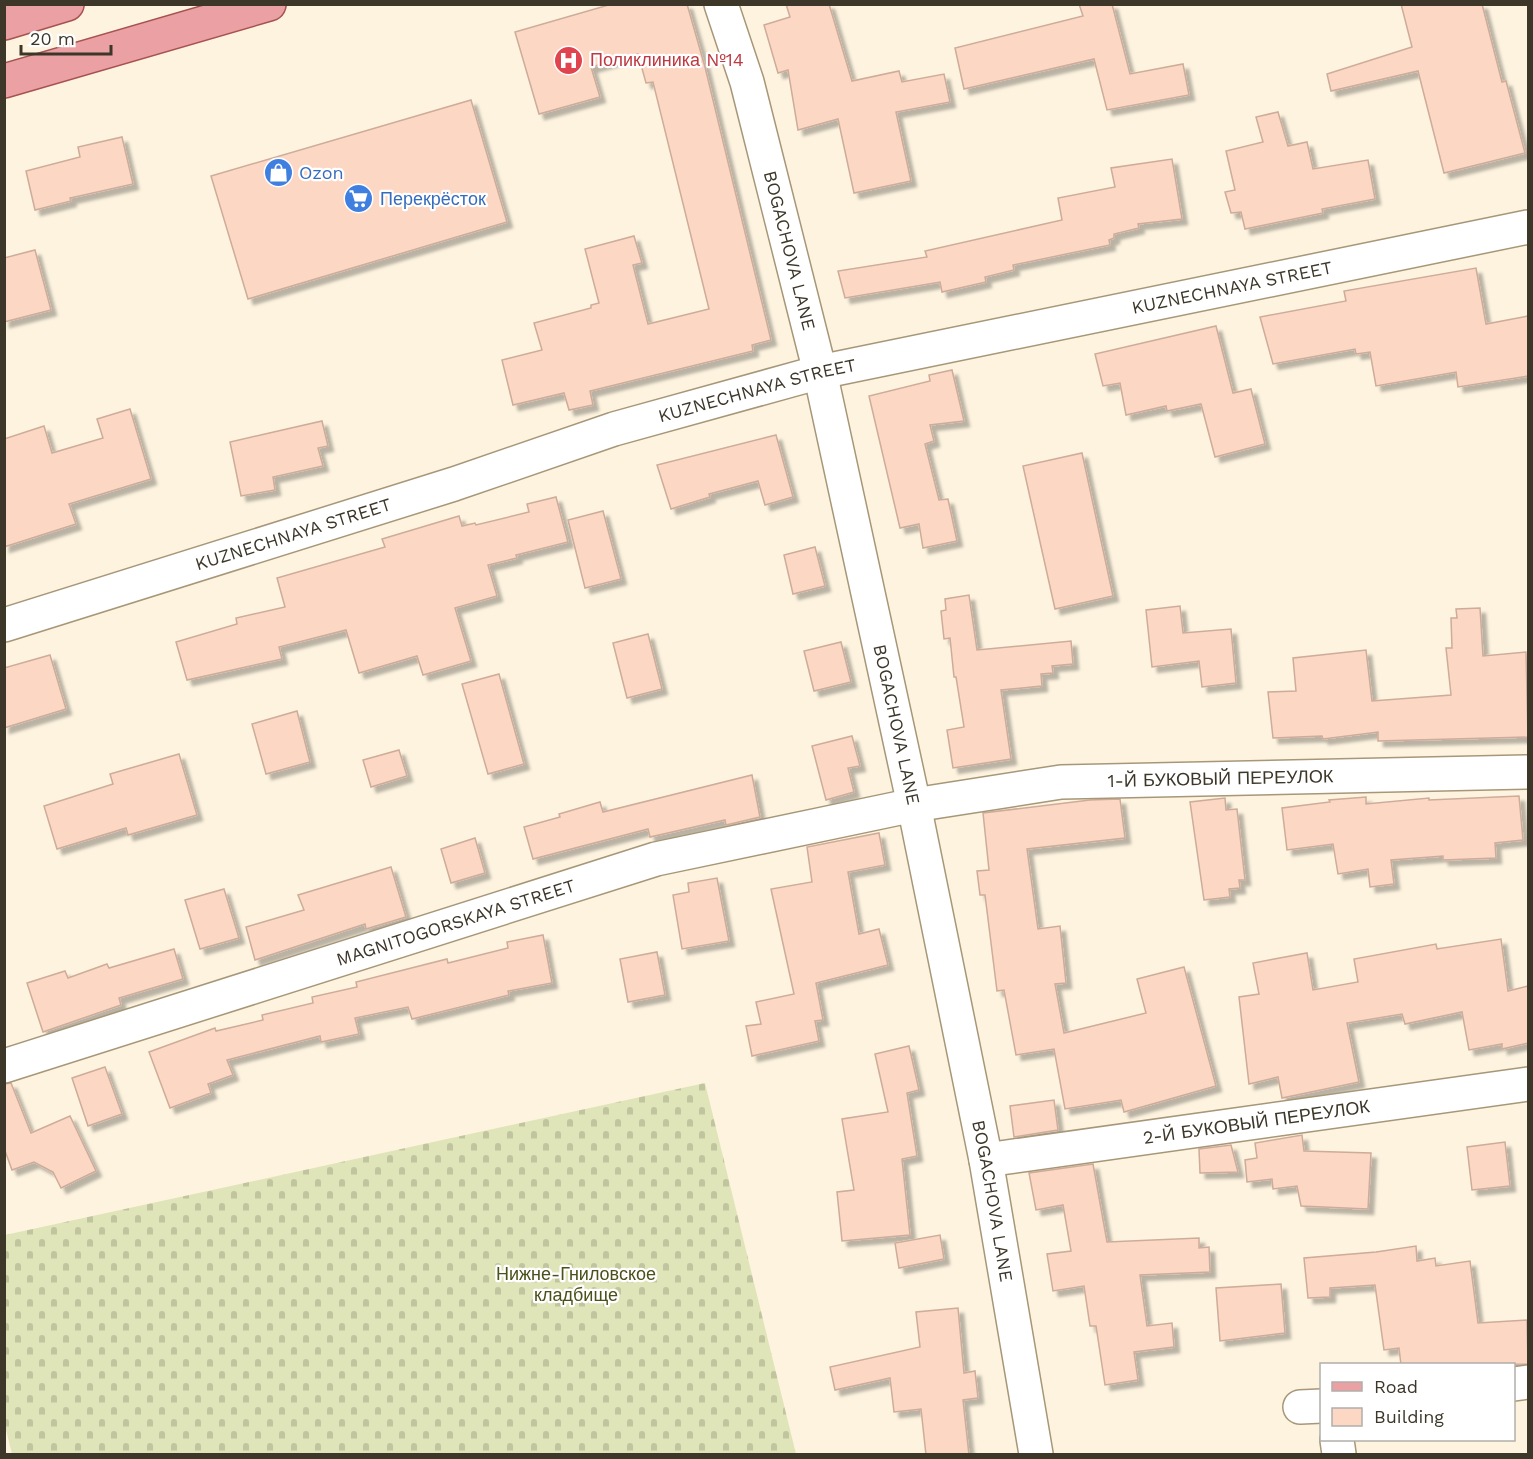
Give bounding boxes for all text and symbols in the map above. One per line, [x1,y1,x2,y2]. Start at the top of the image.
scale bar [21,18,111,56]
text: 20 m [30,28,75,49]
hospital icon: Поликлиника №14 [553,44,585,76]
place label: Поликлиника №14 [590,49,744,70]
shop icon: Ozon [262,157,294,189]
place label: Ozon [299,162,344,183]
street label: BOGACHOVA LANE [760,168,820,332]
supermarket icon: Перекрёсток [343,183,375,215]
place label: Перекрёсток [380,188,486,209]
street label: KUZNECHNAYA STREET [1130,256,1334,318]
street label: KUZNECHNAYA STREET [656,354,858,426]
street label: KUZNECHNAYA STREET [193,493,394,574]
street label: BOGACHOVA LANE [869,642,925,807]
street label: 1-Й БУКОВЫЙ ПЕРЕУЛОК [1107,765,1334,791]
street label: MAGNITOGORSKAYA STREET [334,874,578,970]
street label: 2-Й БУКОВЫЙ ПЕРЕУЛОК [1142,1095,1372,1148]
street label: BOGACHOVA LANE [968,1118,1018,1283]
park label: Нижне-Гниловское кладбище [496,1263,656,1305]
legend [1320,1363,1515,1441]
text: Road [1374,1376,1418,1397]
text: Building [1374,1406,1444,1427]

